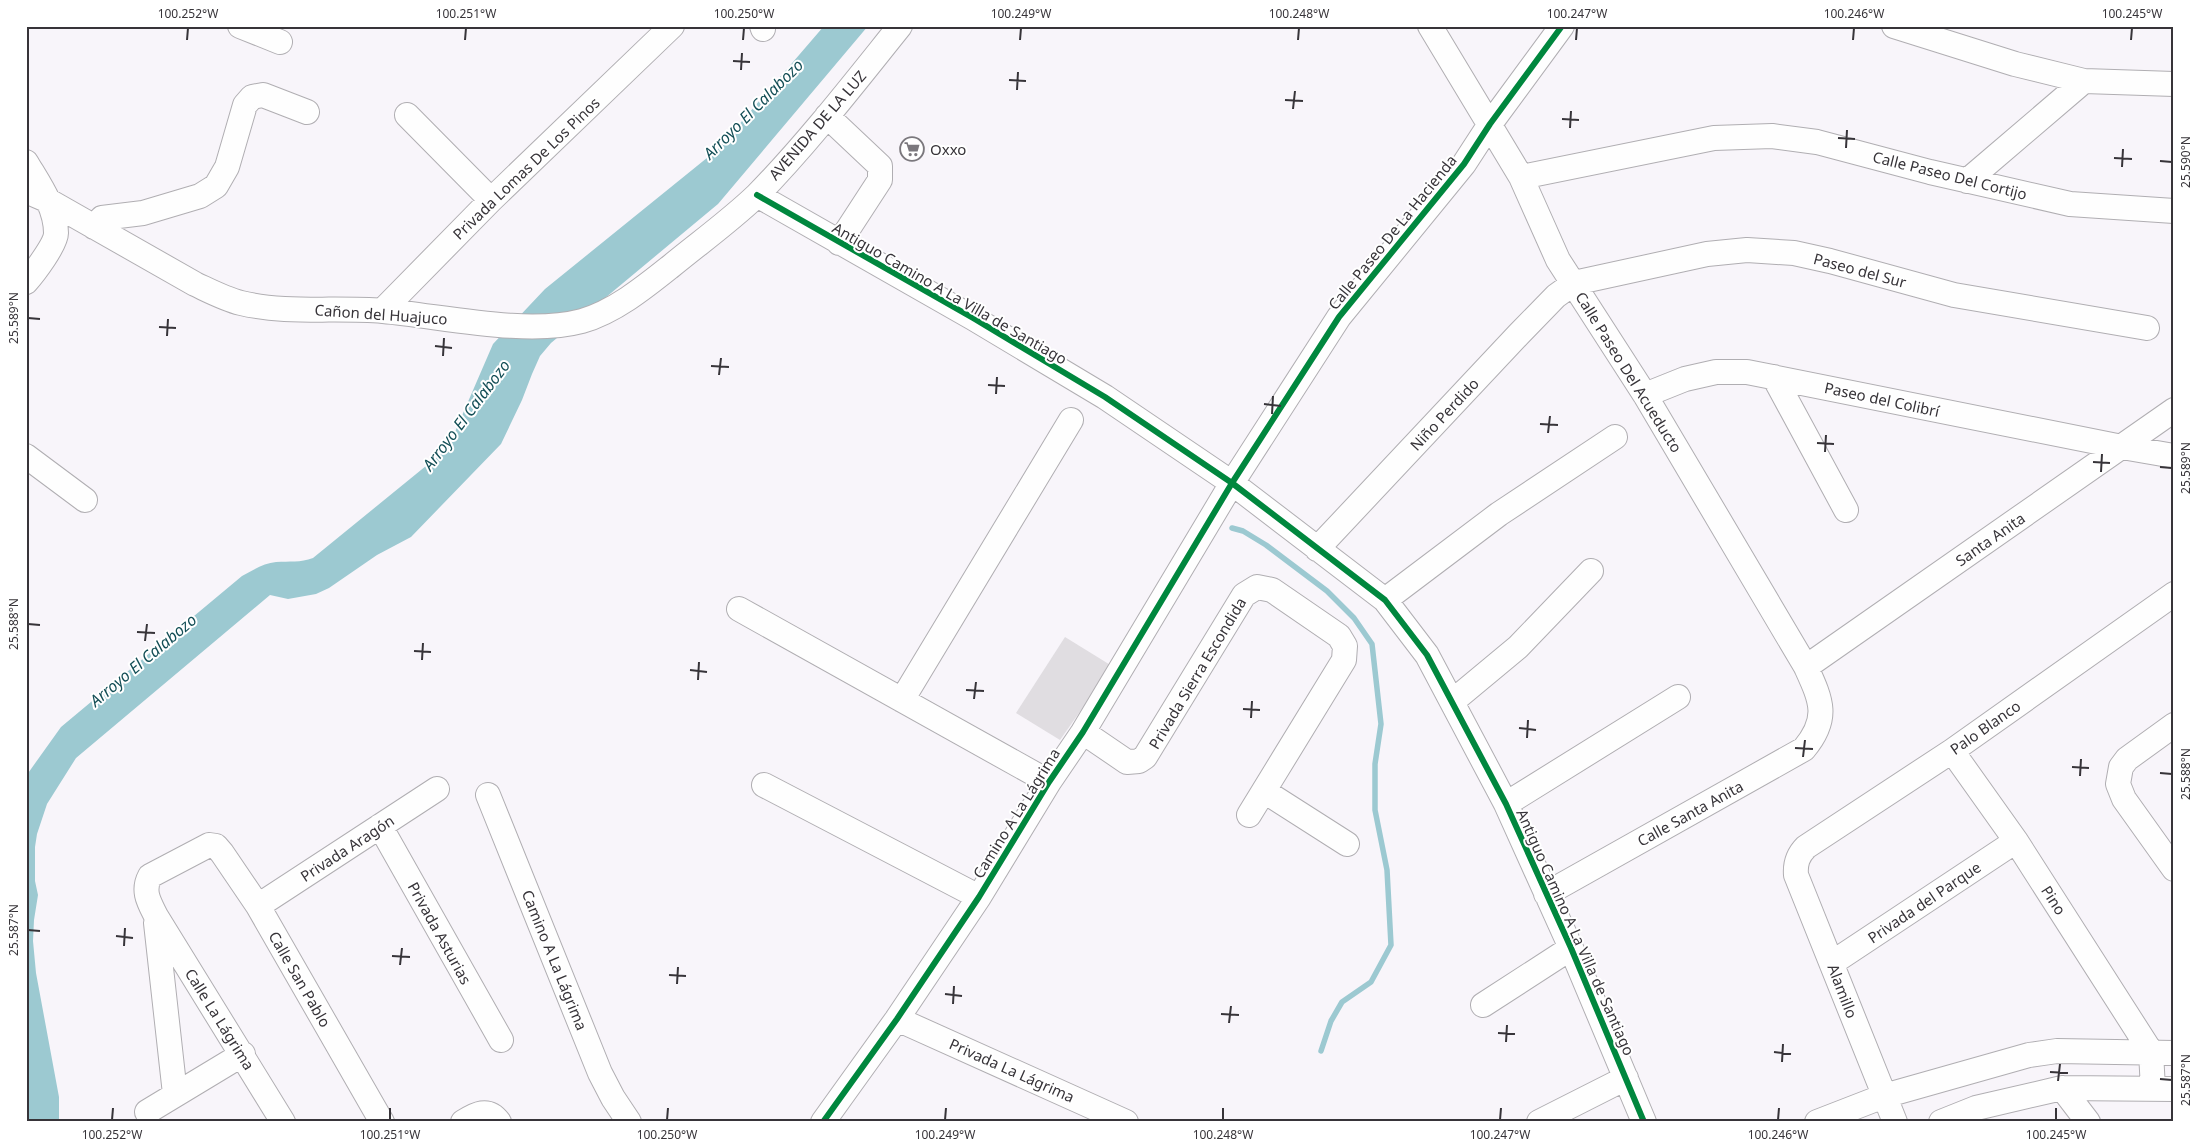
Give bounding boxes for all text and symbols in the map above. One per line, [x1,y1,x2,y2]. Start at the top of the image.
text: 100.252°W [158,5,218,22]
text: 100.251°W [436,5,496,22]
text: 100.250°W [714,5,774,22]
text: 100.249°W [991,5,1051,22]
text: 100.248°W [1269,5,1329,22]
text: 100.247°W [1547,5,1607,22]
text: 100.246°W [1824,5,1884,22]
text: 100.245°W [2102,5,2162,22]
water label: Arroyo El Calabozo [697,54,808,165]
street label: AVENIDA DE LA LUZ [764,66,870,184]
street label: Privada Lomas De Los Pinos [448,92,604,244]
supermarket icon: Oxxo [899,136,925,162]
text: 25.590°N [2177,136,2194,188]
place label: Oxxo [930,139,966,159]
street label: Calle Paseo Del Cortijo [1871,146,2029,204]
street label: Calle Paseo De La Hacienda [1323,150,1461,314]
street label: Antiguo Camino A La Villa de Santiago [829,217,1071,369]
street label: Paseo del Sur [1811,248,1909,292]
street label: Calle Paseo Del Acueducto [1571,288,1687,456]
text: 25.589°N [5,292,22,344]
street label: Cañon del Huajuco [314,299,448,329]
water label: Arroyo El Calabozo [417,355,515,476]
street label: Niño Perdido [1405,373,1483,455]
street label: Paseo del Colibrí [1823,377,1942,421]
text: 25.589°N [2177,442,2194,494]
street label: Santa Anita [1951,508,2029,570]
street label: Privada Sierra Escondida [1144,593,1250,753]
text: 25.588°N [5,598,22,650]
water label: Arroyo El Calabozo [84,609,201,712]
street label: Palo Blanco [1946,695,2024,759]
street label: Camino A La Lágrima [968,744,1064,882]
text: 25.588°N [2177,748,2194,800]
street label: Calle Santa Anita [1633,776,1747,850]
street label: Antiguo Camino A La Villa de Santiago [1512,806,1640,1058]
street label: Privada Aragón [296,810,398,886]
street label: Privada del Parque [1863,857,1985,947]
street label: Privada Asturias [404,878,476,988]
street label: Pino [2037,881,2071,919]
street label: Camino A La Lágrima [518,887,592,1033]
text: 25.587°N [5,904,22,956]
street label: Calle San Pablo [264,927,336,1031]
street label: Alamillo [1824,961,1862,1021]
street label: Calle La Lágrima [181,964,259,1074]
street label: Privada La Lágrima [946,1033,1078,1107]
text: 25.587°N [2177,1054,2194,1106]
text: 100.252°W [82,1126,142,1143]
text: 100.251°W [360,1126,420,1143]
text: 100.250°W [637,1126,697,1143]
text: 100.249°W [915,1126,975,1143]
text: 100.248°W [1193,1126,1253,1143]
text: 100.247°W [1470,1126,1530,1143]
text: 100.246°W [1748,1126,1808,1143]
text: 100.245°W [2026,1126,2086,1143]

